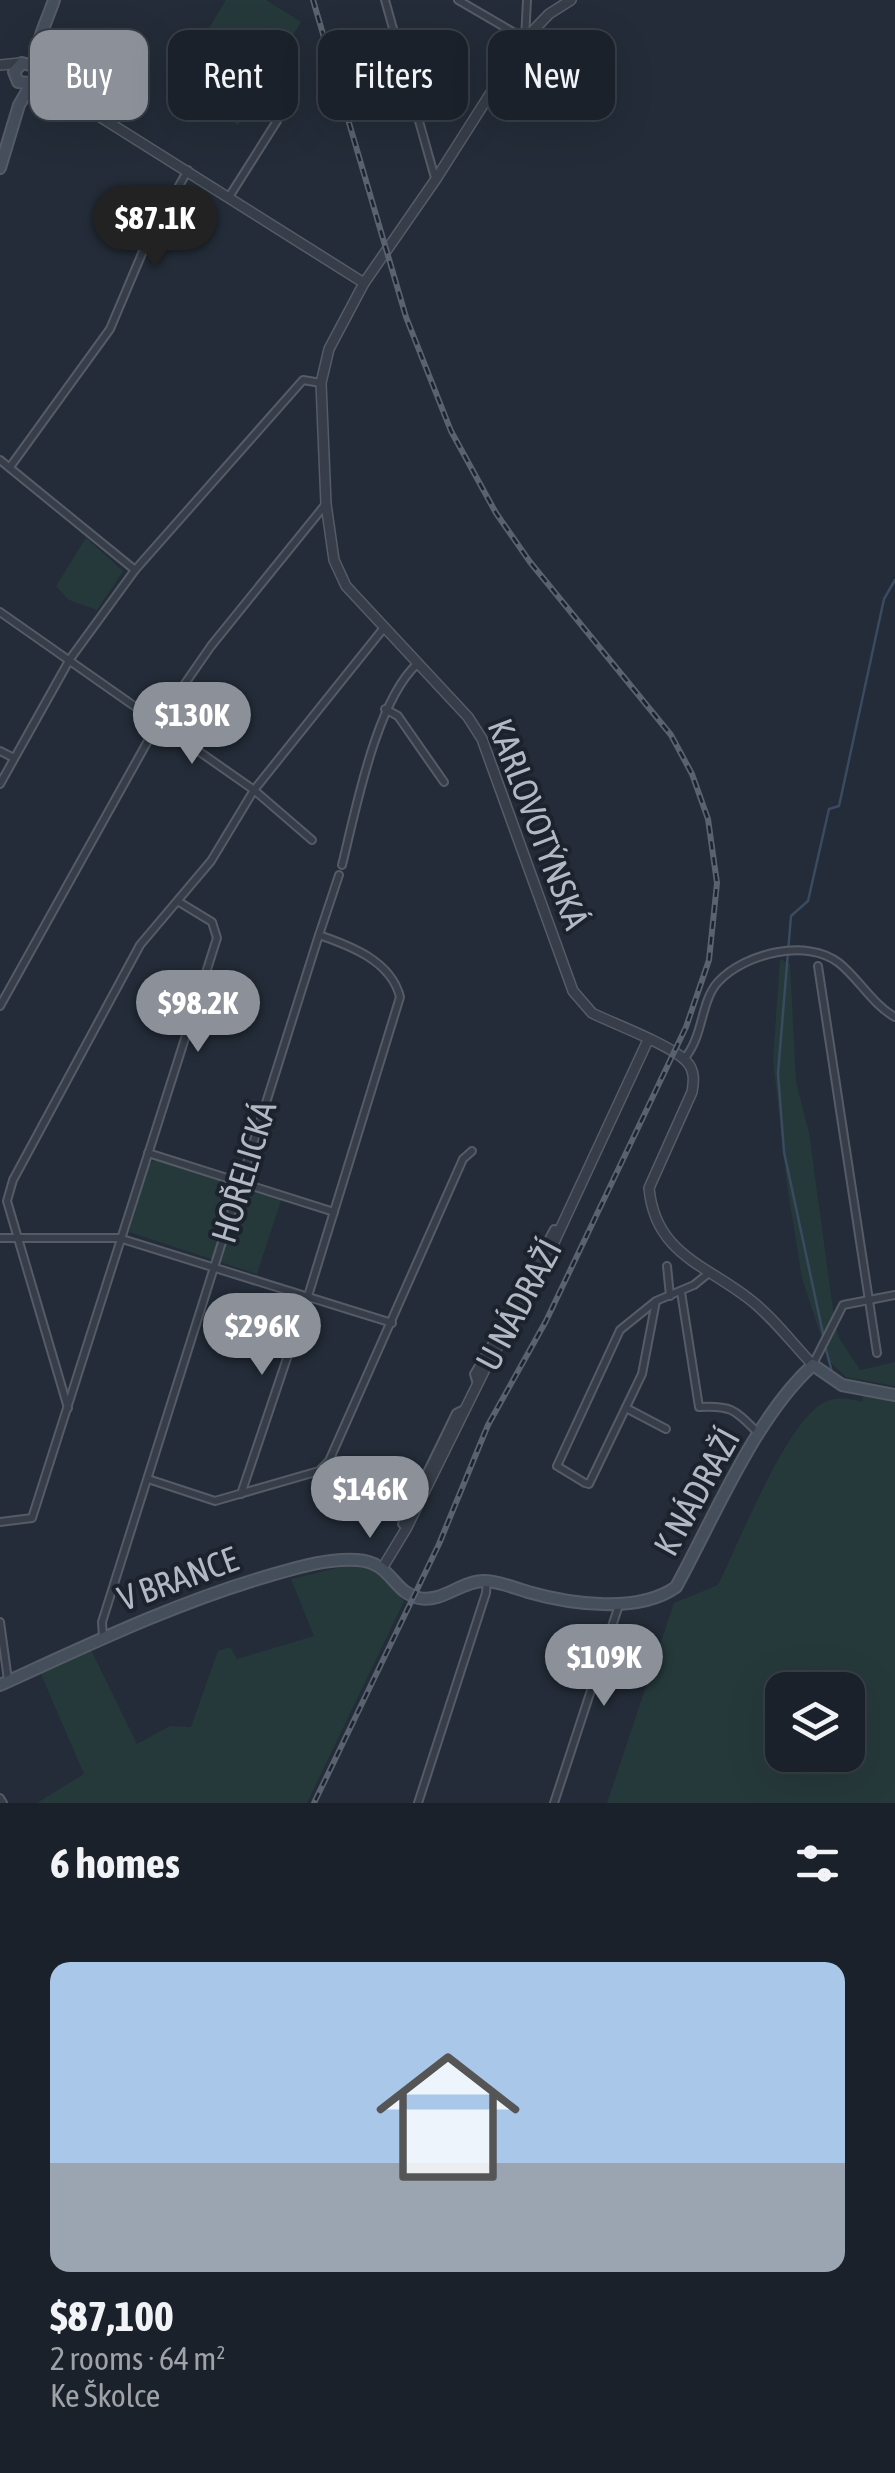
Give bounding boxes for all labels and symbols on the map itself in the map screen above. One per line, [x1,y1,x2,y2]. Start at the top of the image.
pin: $87.1K [74,185,236,270]
pin: $130K [122,682,262,767]
street label: KARLOVOTÝNSKÁ [481,713,598,935]
pin: $98.2K [117,970,279,1055]
street label: HOŘELICKÁ [203,1095,284,1247]
street label: U NÁDRAŽÍ [467,1232,569,1377]
pin: $296K [192,1293,332,1378]
street label: K NÁDRAŽÍ [645,1421,747,1562]
pin: $146K [300,1456,440,1541]
street label: V BRANCE [112,1538,243,1618]
pin: $109K [534,1624,674,1709]

